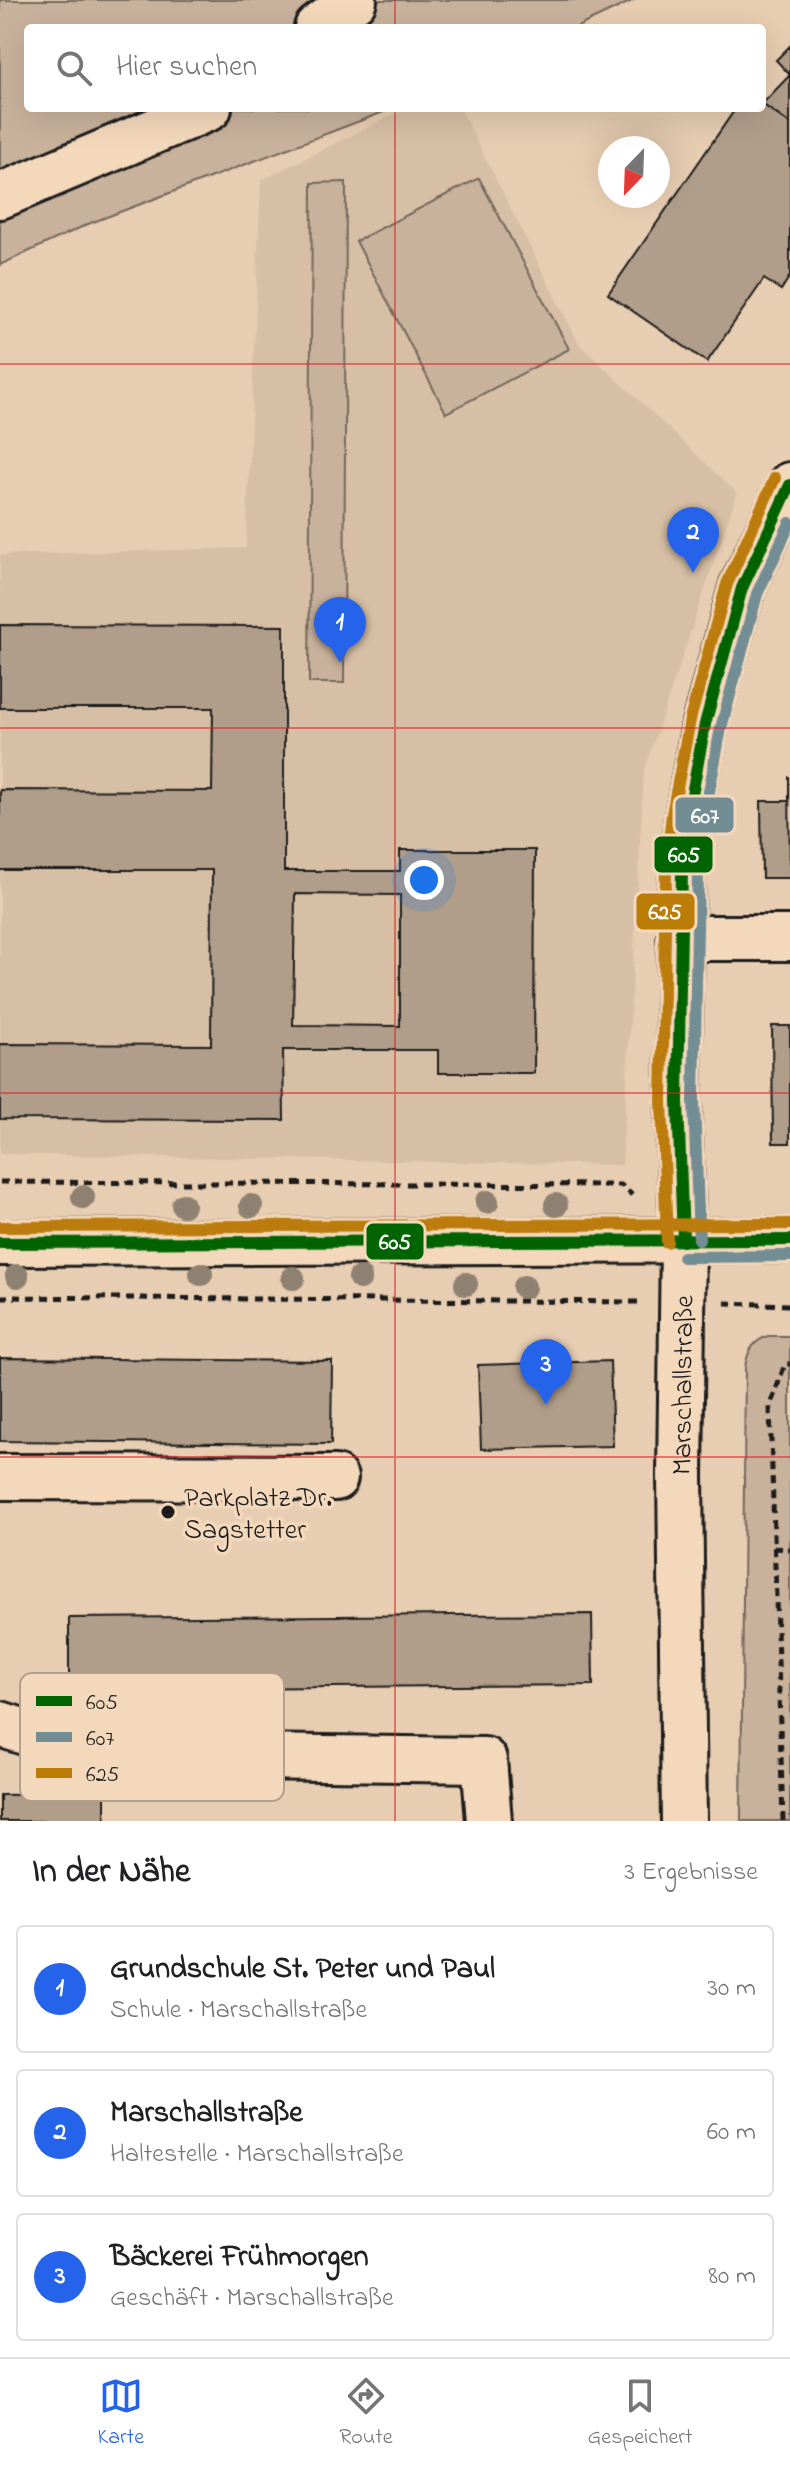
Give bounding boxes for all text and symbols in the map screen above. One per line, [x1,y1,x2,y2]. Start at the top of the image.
search box [24,24,766,112]
icon: search [52,46,96,90]
text: Hier suchen [116,46,257,90]
north arrow [598,136,670,208]
pin: 2 [667,507,719,573]
pin: 1 [314,597,366,663]
line badge: 607 [674,796,735,834]
text: 607 [691,802,720,834]
line badge: 605 [653,835,714,874]
text: 605 [668,841,700,873]
your location [404,860,444,900]
line badge: 625 [635,892,696,931]
text: 625 [648,898,682,930]
line badge: 605 [365,1222,425,1261]
text: 605 [379,1228,411,1260]
street label: Marschallstraße [663,1294,706,1475]
pin: 3 [520,1339,572,1405]
place label: Parkplatz Dr. Sagstetter [184,1479,332,1552]
marker: Parkplatz Dr. Sagstetter [159,1503,177,1521]
legend [20,1673,284,1801]
text: 605 [86,1688,118,1720]
text: 607 [86,1724,114,1756]
text: 625 [86,1760,119,1792]
text: In der Nähe [32,1848,190,1898]
text: 3 Ergebnisse [624,1854,758,1892]
text: Grundschule St. Peter und Paul [110,1948,495,1992]
text: 1 [56,1970,64,2008]
text: 30 m [707,1970,756,2008]
text: Schule · Marschallstraße [110,1992,367,2030]
text: Marschallstraße [110,2092,303,2136]
text: 2 [54,2114,66,2152]
text: 60 m [707,2114,756,2152]
text: Haltestelle · Marschallstraße [110,2136,404,2174]
text: Bäckerei Frühmorgen [110,2236,368,2280]
text: 3 [55,2258,65,2296]
text: 80 m [708,2258,756,2296]
text: Geschäft · Marschallstraße [110,2280,394,2318]
tab: Karte [98,2374,144,2454]
tab: Route [339,2374,393,2454]
tab: Gespeichert [588,2374,692,2454]

